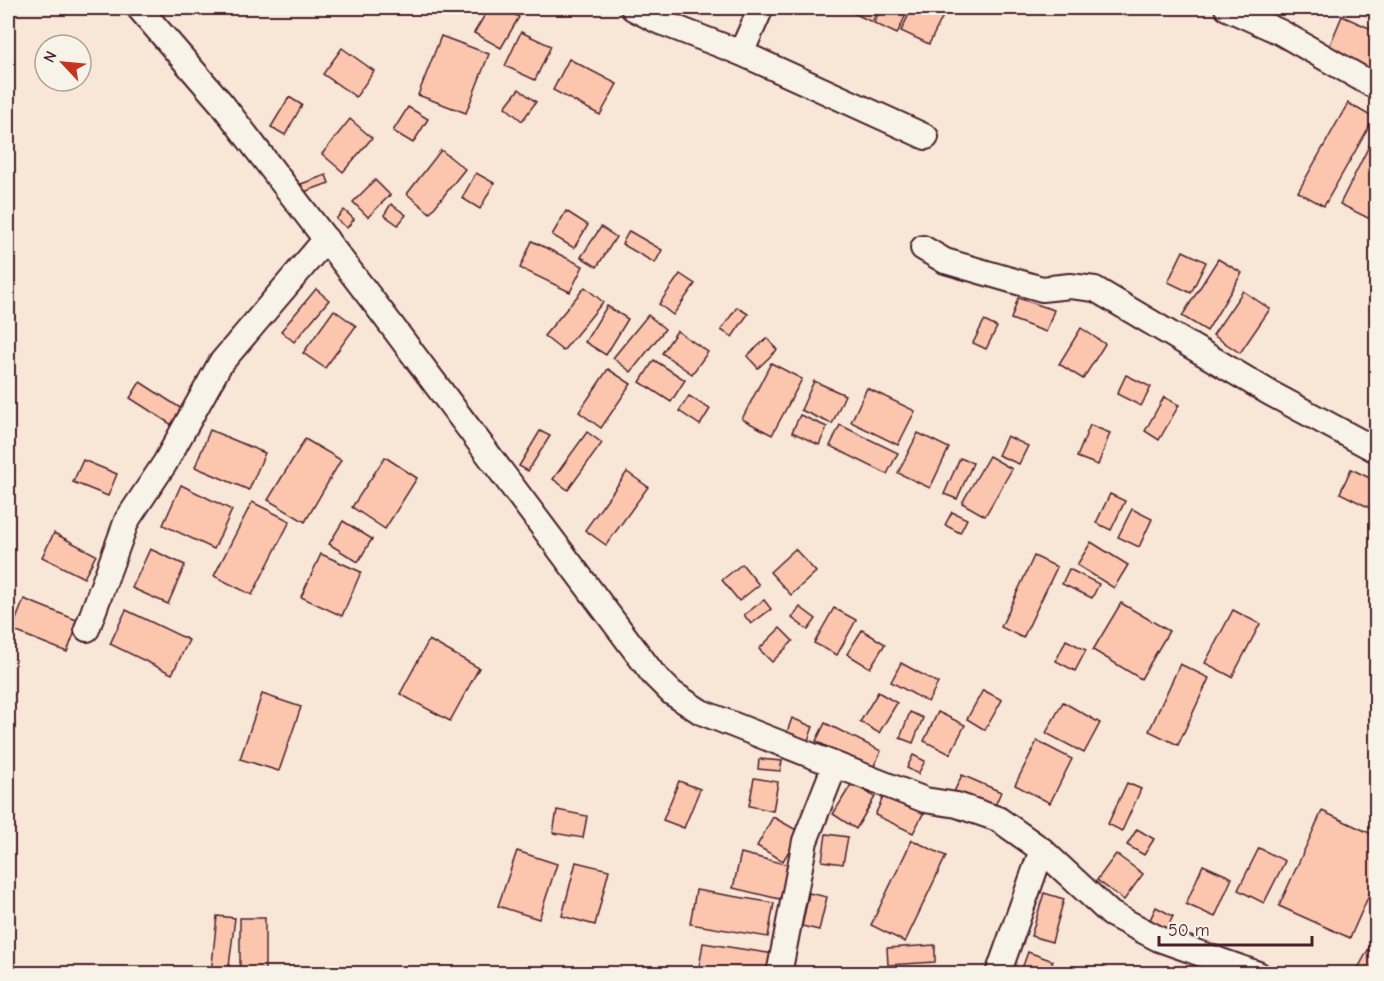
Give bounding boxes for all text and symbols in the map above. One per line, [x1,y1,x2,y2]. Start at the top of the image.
north arrow [33,33,93,93]
text: N [40,48,61,65]
scale bar [1159,909,1312,947]
text: 50 m [1168,920,1210,941]

